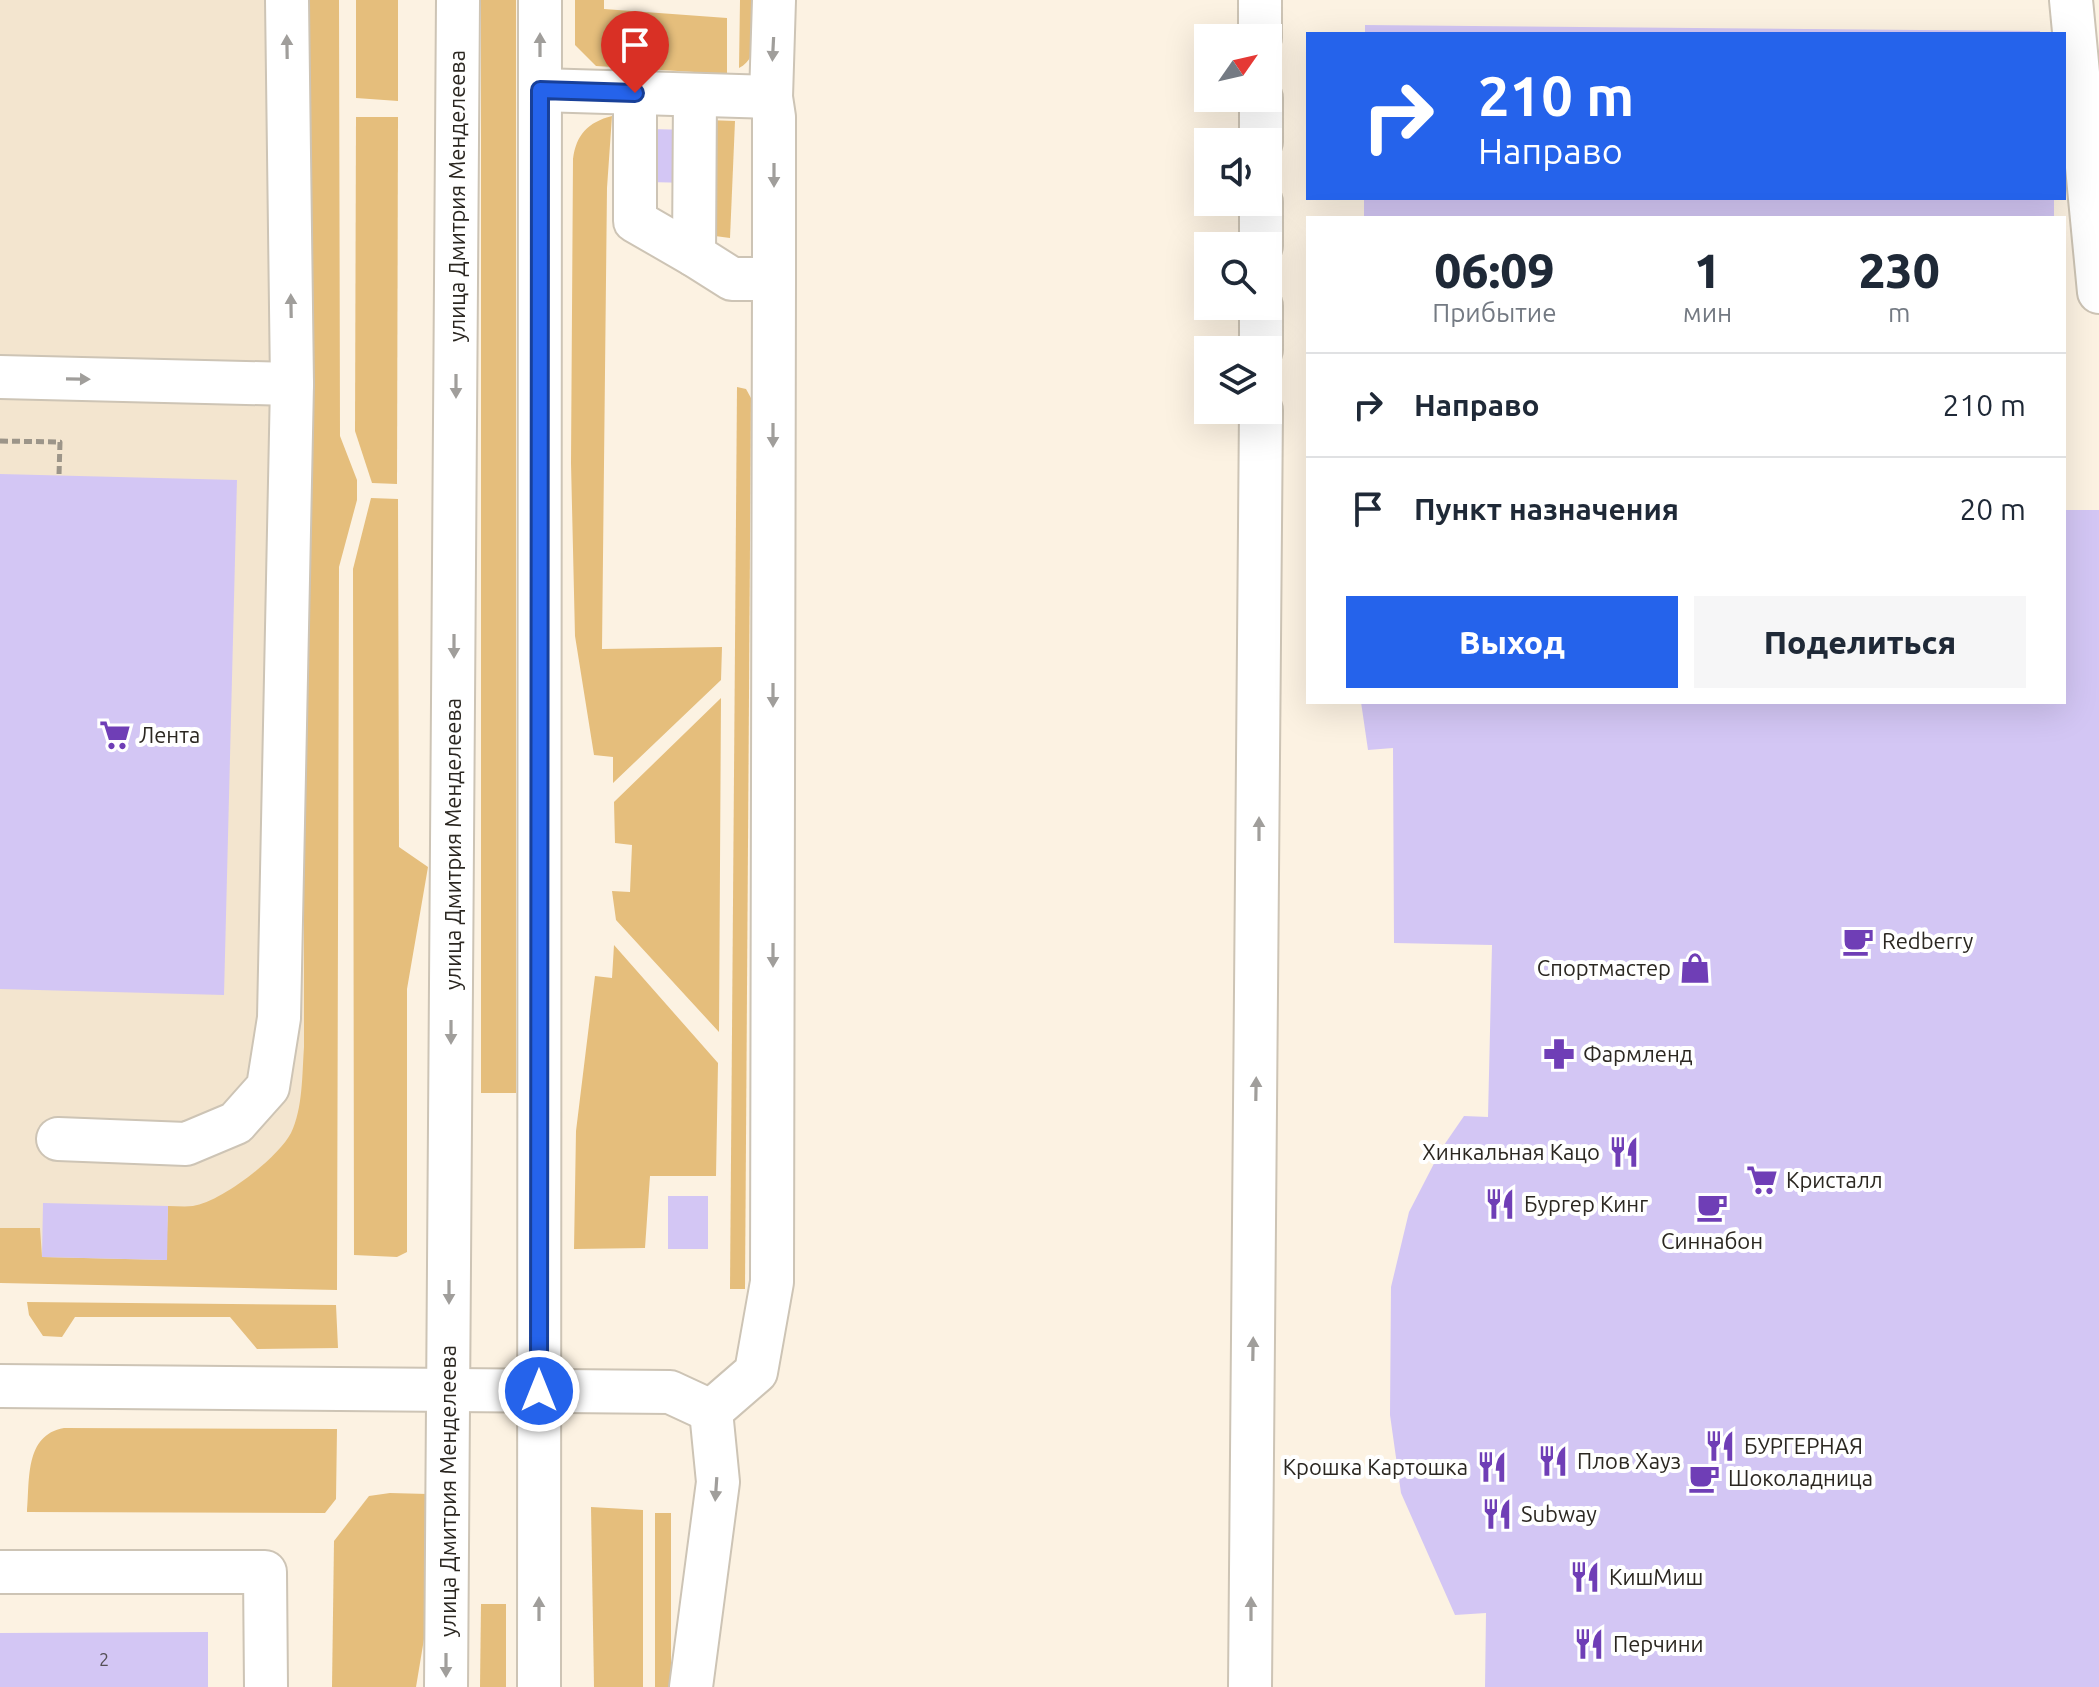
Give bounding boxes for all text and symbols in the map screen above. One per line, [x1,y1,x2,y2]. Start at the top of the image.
pin [601,11,669,93]
icon: arrive [613,23,657,67]
north arrow [1194,24,1282,112]
map controls [1194,24,1282,424]
one-way arrow [534,32,546,57]
one-way arrow [281,34,293,59]
one-way arrow [767,37,780,62]
street label: улица Дмитрия Менделеева [444,50,469,342]
icon: right [1346,64,1450,168]
text: 210 m [1478,64,1634,127]
button: sound [1194,128,1282,216]
text: Направо [1478,130,1623,171]
one-way arrow [768,163,780,188]
button: search [1194,232,1282,320]
text: 06:09 [1434,243,1554,297]
text: 1 [1694,243,1721,297]
text: 230 [1859,243,1940,297]
one-way arrow [285,293,297,318]
text: Прибытие [1432,298,1557,327]
text: мин [1683,298,1732,327]
text: m [1888,298,1910,327]
button: layers [1194,336,1282,424]
one-way arrow [66,373,91,385]
one-way arrow [449,374,462,399]
icon: right [1346,383,1390,427]
text: Направо [1414,388,1540,422]
text: 210 m [1942,388,2026,422]
one-way arrow [767,423,779,448]
icon: arrive [1346,487,1390,531]
text: Пункт назначения [1414,492,1679,526]
text: 20 m [1959,492,2026,526]
button: Выход [1346,596,1678,688]
button: Поделиться [1694,596,2026,688]
one-way arrow [448,634,460,659]
one-way arrow [767,683,779,708]
street label: улица Дмитрия Менделеева [440,698,465,990]
supermarket icon: Лента [98,718,132,752]
place label: Лента [139,722,200,747]
one-way arrow [1253,816,1265,841]
cafe icon: Redberry [1841,924,1875,958]
place label: Redberry [1882,928,1974,953]
one-way arrow [767,943,779,968]
shop icon: Спортмастер [1678,951,1712,985]
place label: Спортмастер [1537,955,1671,980]
one-way arrow [445,1020,458,1045]
pharmacy icon: Фармленд [1542,1037,1576,1071]
place label: Фармленд [1583,1041,1693,1066]
one-way arrow [1250,1076,1262,1101]
restaurant icon: Хинкальная Кацо [1607,1135,1641,1169]
place label: Хинкальная Кацо [1422,1139,1600,1164]
supermarket icon: Кристалл [1745,1163,1779,1197]
place label: Кристалл [1786,1167,1883,1192]
restaurant icon: Бургер Кинг [1483,1187,1517,1221]
cafe icon: Синнабон [1695,1190,1729,1224]
place label: Бургер Кинг [1524,1191,1648,1216]
place label: Синнабон [1661,1228,1763,1253]
one-way arrow [443,1280,455,1305]
one-way arrow [1247,1336,1260,1361]
street label: улица Дмитрия Менделеева [435,1345,460,1637]
position arrow [497,1349,581,1433]
restaurant icon: БУРГЕРНАЯ [1703,1429,1737,1463]
place label: БУРГЕРНАЯ [1744,1433,1863,1458]
restaurant icon: Плов Хауз [1536,1444,1570,1478]
place label: Плов Хауз [1577,1448,1681,1473]
restaurant icon: Крошка Картошка [1475,1450,1509,1484]
place label: Крошка Картошка [1283,1454,1468,1479]
cafe icon: Шоколадница [1687,1461,1721,1495]
place label: Шоколадница [1728,1465,1873,1490]
one-way arrow [709,1477,722,1502]
restaurant icon: Subway [1480,1497,1514,1531]
place label: Subway [1521,1501,1597,1526]
restaurant icon: КишМиш [1568,1560,1602,1594]
place label: КишМиш [1609,1564,1703,1589]
one-way arrow [533,1596,545,1621]
one-way arrow [1245,1596,1257,1621]
restaurant icon: Перчини [1572,1627,1606,1661]
place label: Перчини [1613,1631,1704,1656]
house number: 2 [99,1649,109,1669]
one-way arrow [440,1653,452,1678]

